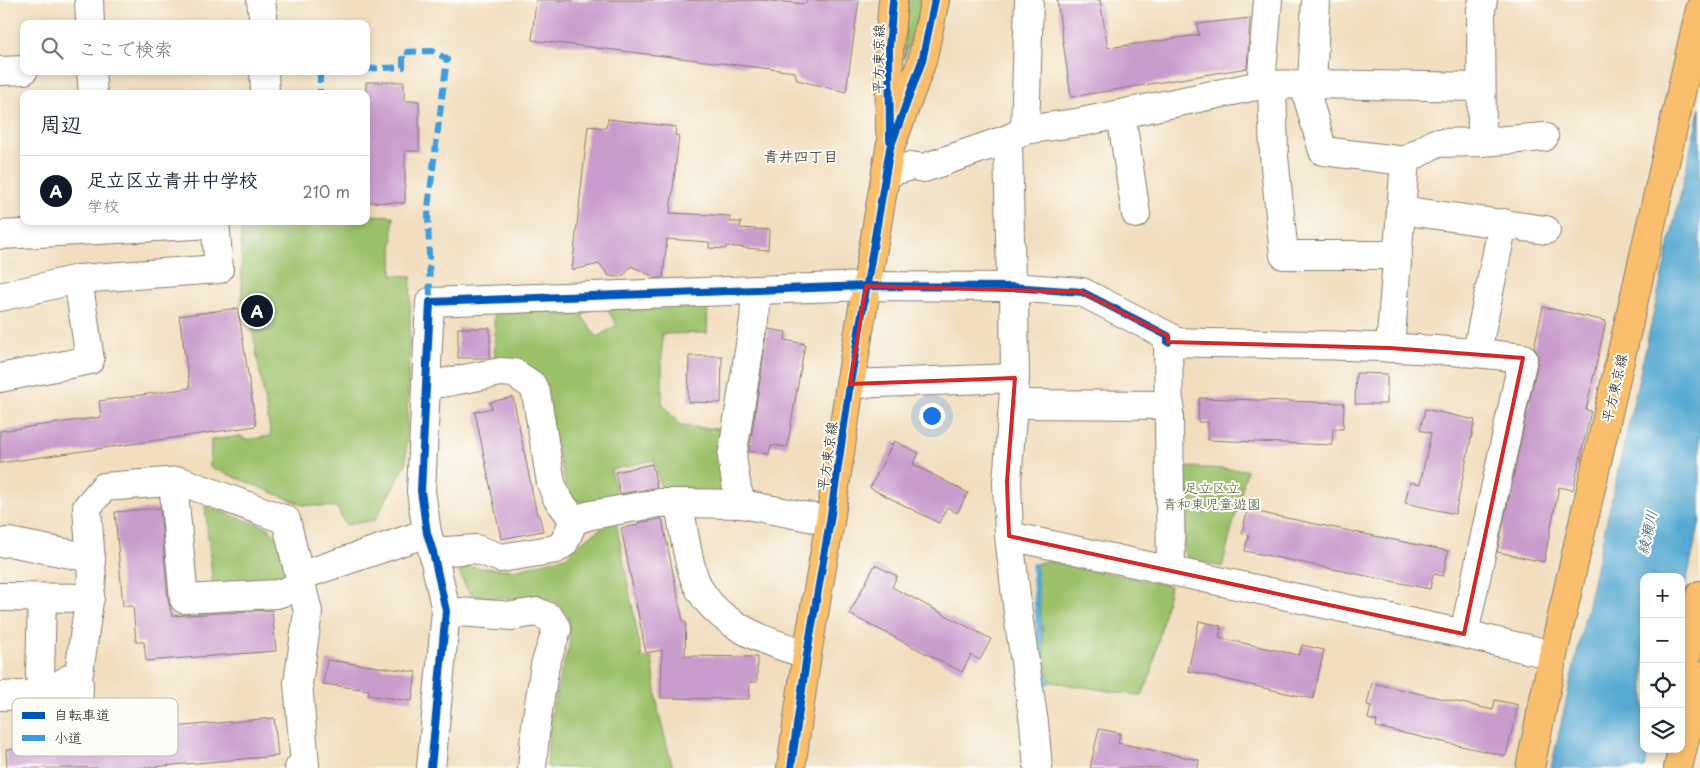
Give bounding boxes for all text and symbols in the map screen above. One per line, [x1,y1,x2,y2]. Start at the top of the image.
search box [20,20,370,75]
street label: 平方東京線 [867,24,889,94]
icon: search [38,34,66,62]
text: ここで検索 [78,34,173,62]
text: 周辺 [40,107,82,139]
district label: 青井四丁目 [763,144,839,167]
text: 足立区立青井中学校 [87,165,258,193]
text: A [50,179,62,203]
text: 210 m [302,179,350,203]
text: 学校 [87,193,119,217]
pin: A [241,292,273,330]
street label: 平方東京線 [1596,352,1632,424]
your location [919,403,945,429]
street label: 平方東京線 [812,420,842,492]
park label: 足立区立 青和東児童遊園 [1163,477,1261,514]
water label: 綾瀬川 [1630,507,1662,557]
map controls [1640,573,1685,753]
button: + [1640,573,1685,618]
button: − [1640,618,1685,663]
button: locate [1640,663,1685,708]
legend [12,698,178,756]
text: 自転車道 [54,704,110,725]
button: layers [1640,708,1685,753]
text: 小道 [54,727,82,748]

